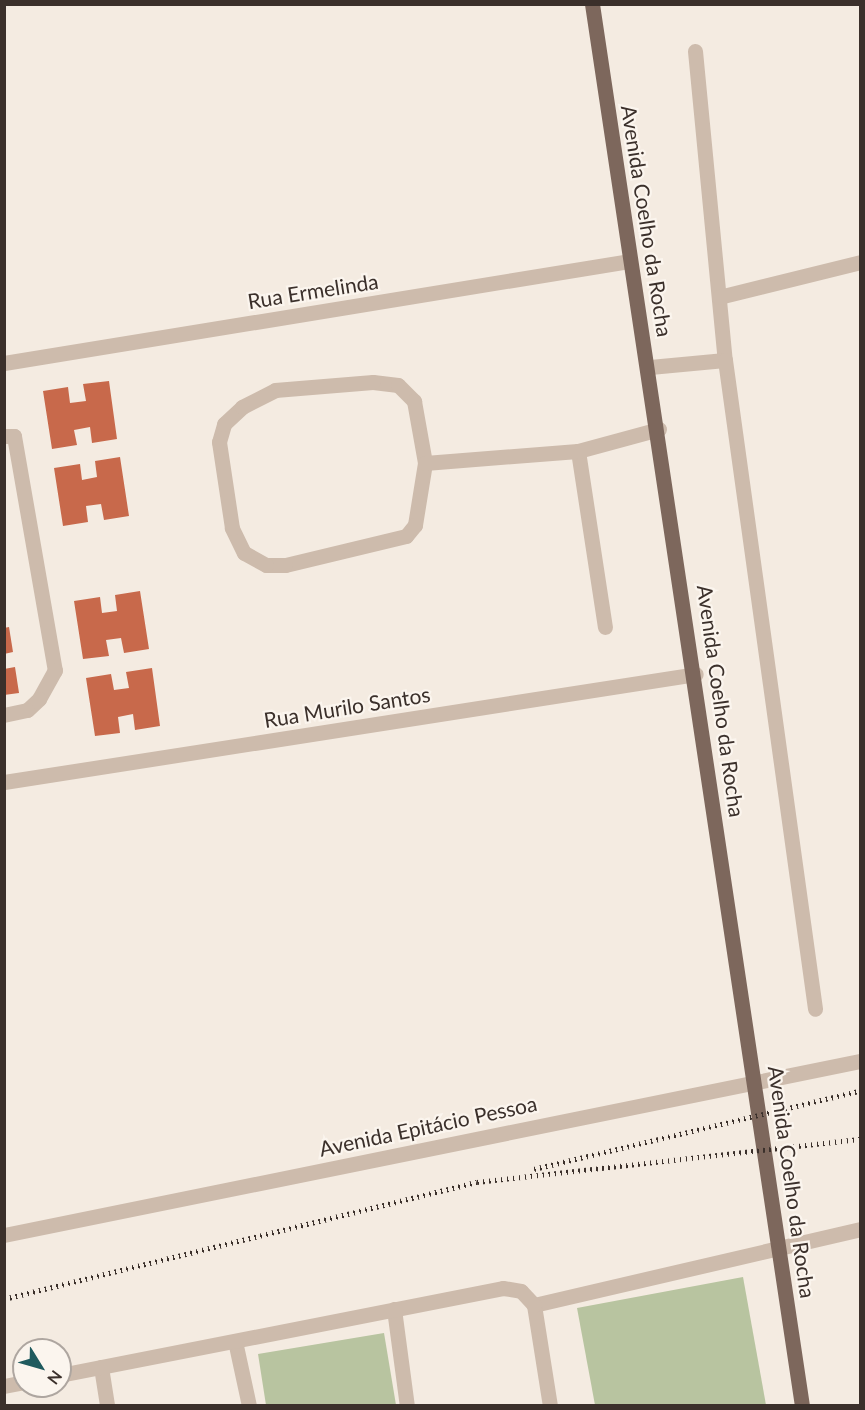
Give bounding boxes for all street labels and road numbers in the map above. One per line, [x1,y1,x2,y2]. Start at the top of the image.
street label: Avenida Coelho da Rocha [616,103,678,339]
street label: Rua Ermelinda [246,268,380,314]
street label: Avenida Coelho da Rocha [692,583,750,819]
street label: Rua Murilo Santos [262,681,432,733]
street label: Avenida Coelho da Rocha [763,1064,821,1300]
street label: Avenida Epitácio Pessoa [317,1091,539,1161]

